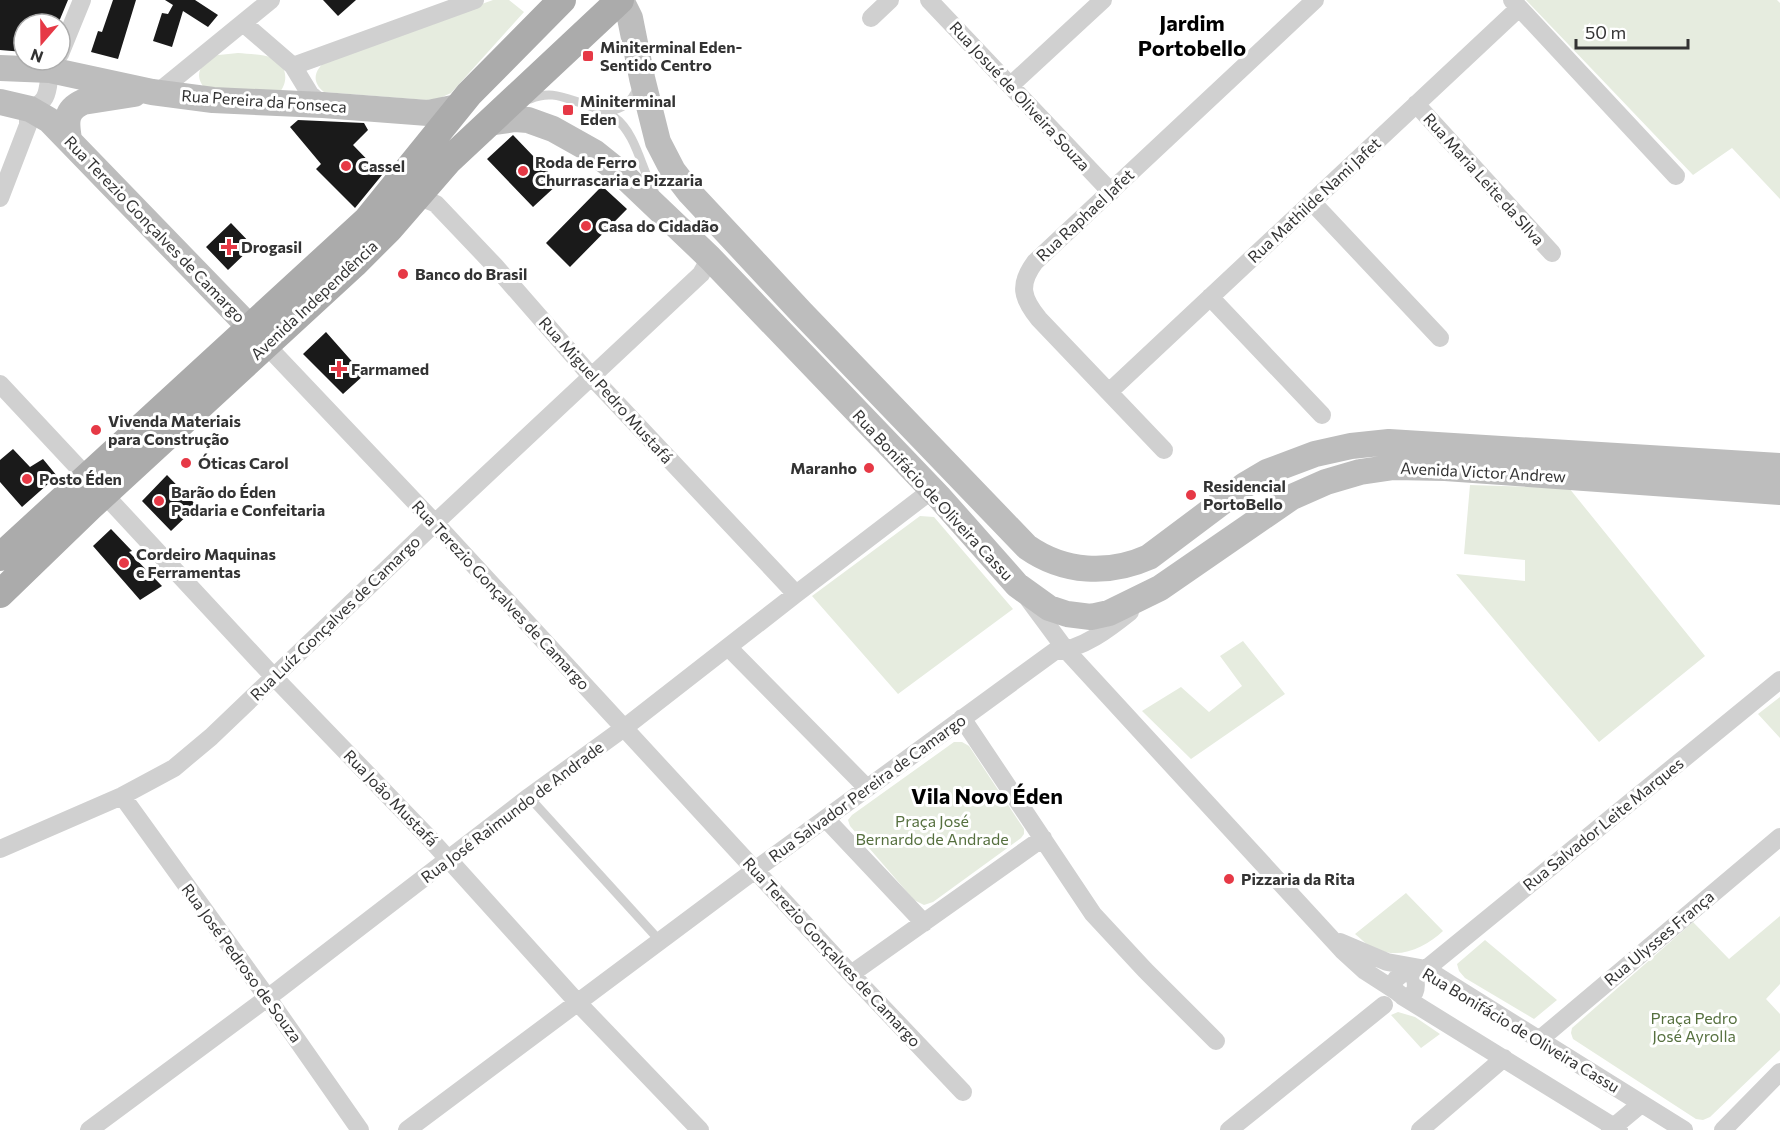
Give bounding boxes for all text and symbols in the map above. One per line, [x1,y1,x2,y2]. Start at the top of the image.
district label: Jardim Portobello [1138,9,1246,61]
north arrow [12,12,72,72]
scale bar [1576,12,1688,50]
street label: Rua Josué de Oliveira Souza [946,17,1095,174]
text: 50 m [1585,21,1626,43]
place label: Miniterminal Eden- Sentido Centro [600,37,742,74]
text: N [28,46,46,68]
marker: Miniterminal Eden- Sentido Centro [581,49,595,63]
street label: Rua Pereira da Fonseca [181,85,347,116]
place label: Miniterminal Eden [580,91,676,128]
marker: Miniterminal Eden [561,103,575,117]
street label: Rua Maria Leite da SIlva [1420,109,1549,249]
street label: Rua Terezio Gonçalves de Camargo [61,131,250,326]
street label: Rua Mathilde Nami Jafet [1243,133,1384,266]
place label: Roda de Ferro Churrascaria e Pizzaria [535,152,703,189]
place label: Cassel [358,156,405,175]
marker: Cassel [339,159,353,173]
marker: Roda de Ferro Churrascaria e Pizzaria [516,164,530,178]
street label: Rua Raphael Jafet [1032,164,1138,265]
place label: Casa do Cidadão [598,216,719,235]
marker: Casa do Cidadão [579,219,593,233]
street label: Avenida Independência [246,236,381,363]
place label: Drogasil [241,237,302,256]
marker: Drogasil [222,240,236,254]
place label: Banco do Brasil [415,264,527,283]
marker: Banco do Brasil [396,267,410,281]
street label: Rua Miguel Pedro Mustafá [536,312,677,467]
place label: Farmamed [351,359,429,378]
marker: Farmamed [332,362,346,376]
street label: Rua Bonifácio de Oliveira Cassu [849,405,1017,584]
place label: Vivenda Materiais para Construção [108,411,241,448]
marker: Vivenda Materiais para Construção [89,423,103,437]
place label: Óticas Carol [198,453,289,472]
marker: Óticas Carol [179,456,193,470]
place label: Maranho [790,458,857,477]
street label: Avenida Victor Andrew [1400,458,1567,485]
marker: Maranho [862,461,876,475]
place label: Posto Éden [39,469,122,488]
marker: Posto Éden [20,472,34,486]
place label: Residencial PortoBello [1203,476,1286,513]
place label: Barão do Éden Padaria e Confeitaria [171,482,325,519]
marker: Residencial PortoBello [1184,488,1198,502]
marker: Barão do Éden Padaria e Confeitaria [152,494,166,508]
street label: Rua Terezio Gonçalves de Camargo [408,496,594,693]
street label: Rua Luíz Gonçalves de Camargo [246,531,423,704]
place label: Cordeiro Maquinas e Ferramentas [136,544,276,581]
marker: Cordeiro Maquinas e Ferramentas [117,556,131,570]
street label: Rua Salvador Pereira de Camargo [764,710,969,865]
street label: Rua José Raimundo de Andrade [417,737,607,886]
street label: Rua João Mustafá [340,745,442,850]
street label: Rua Salvador Leite Marques [1519,753,1687,894]
district label: Vila Novo Éden [911,782,1063,809]
park label: Praça José Bernardo de Andrade [855,811,1009,848]
street label: Rua Terezio Gonçalves de Camargo [739,853,925,1050]
place label: Pizzaria da Rita [1241,869,1355,888]
marker: Pizzaria da Rita [1222,872,1236,886]
street label: Rua José Pedroso de Souza [178,880,306,1046]
street label: Rua Ulysses França [1600,886,1717,989]
street label: Rua Bonifácio de Oliveira Cassu [1419,963,1623,1096]
park label: Praça Pedro José Ayrolla [1650,1008,1738,1045]

